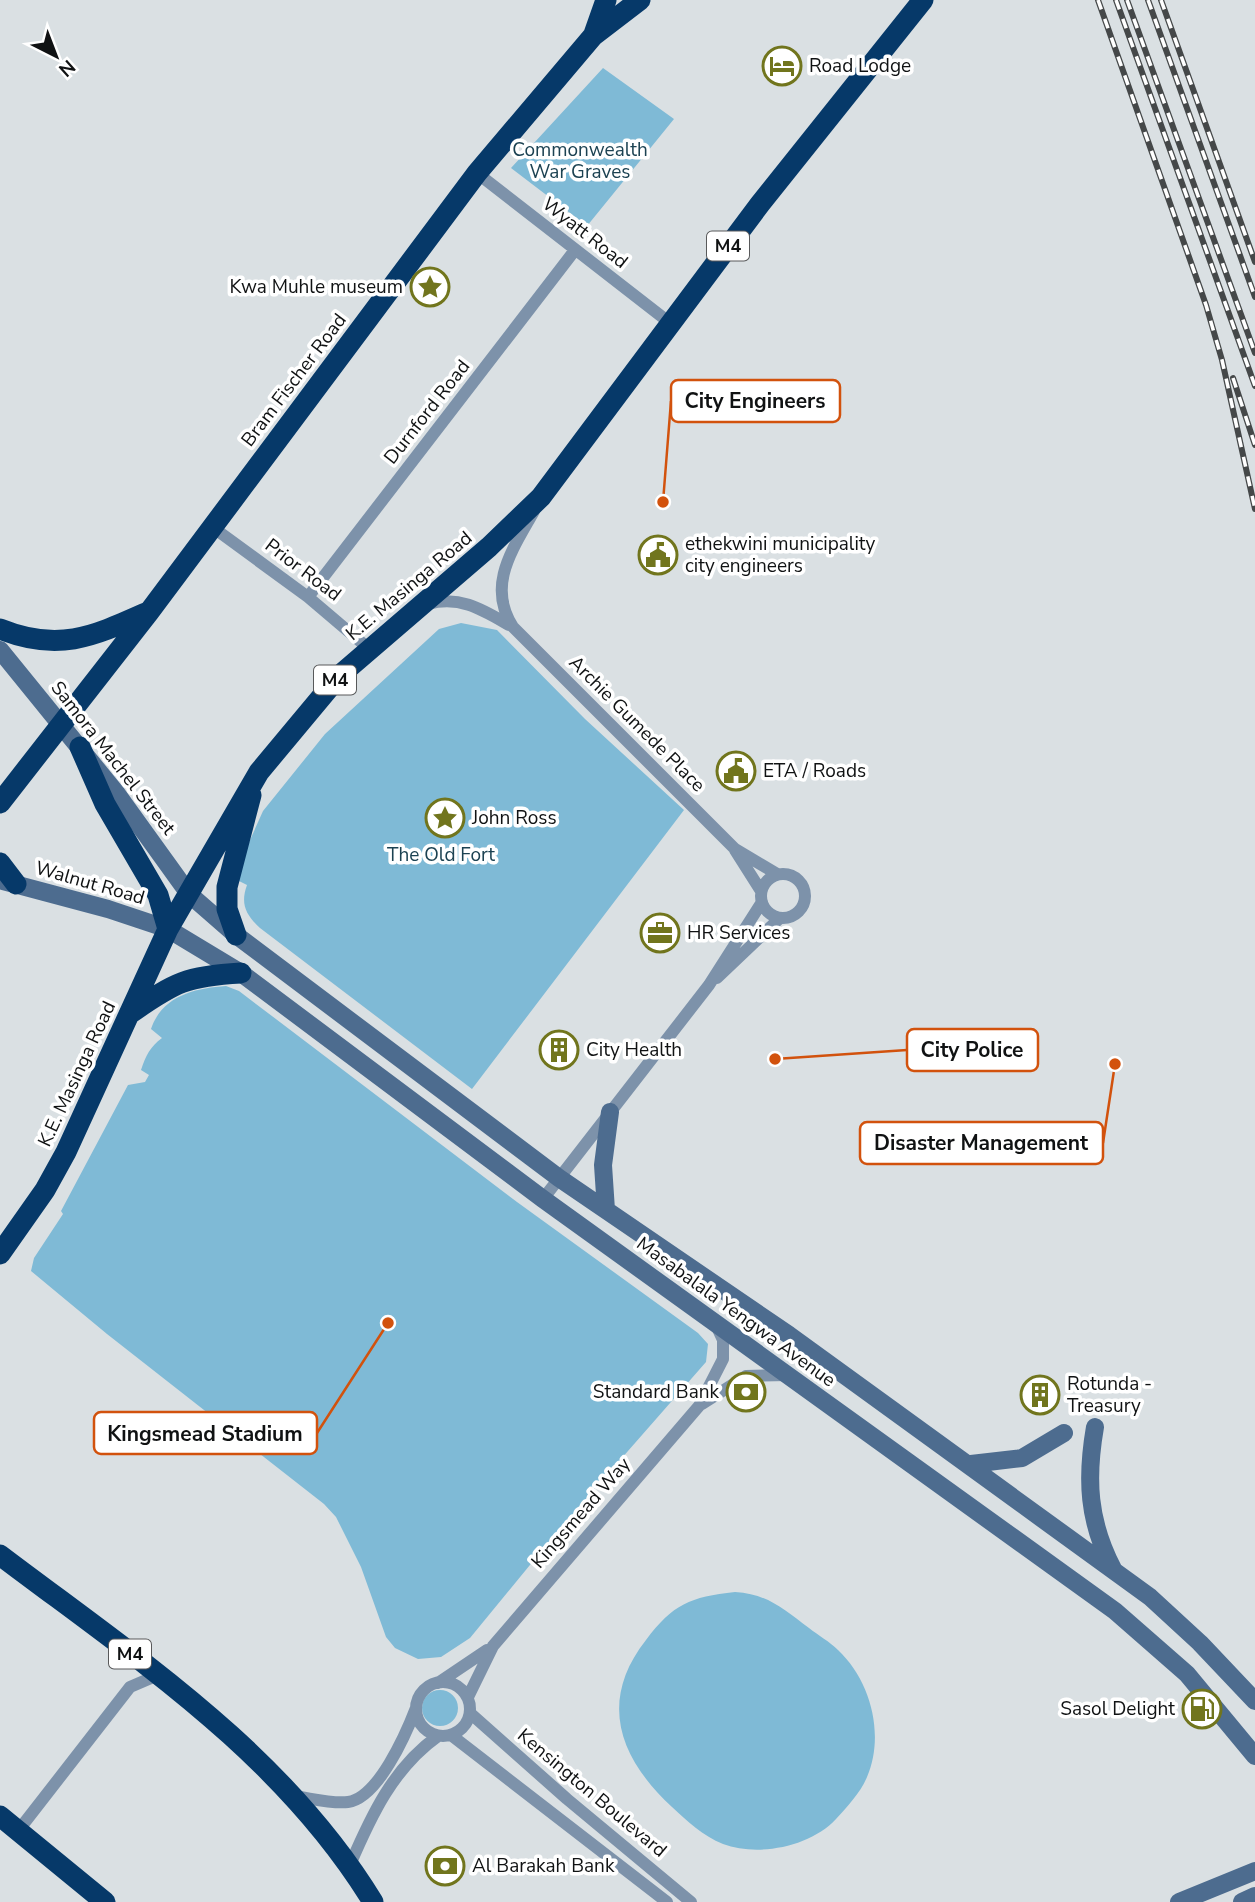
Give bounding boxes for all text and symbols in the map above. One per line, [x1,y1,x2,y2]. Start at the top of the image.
north arrow [21,21,91,91]
hotel icon: Road Lodge [761,45,803,87]
text: N [53,53,81,82]
place label: Road Lodge [809,53,911,79]
park label: Commonwealth War Graves [512,137,648,185]
street label: Wyatt Road [537,191,633,275]
road number: M4 [707,232,749,260]
place icon: Kwa Muhle museum [409,266,451,308]
place label: Kwa Muhle museum [230,274,403,300]
street label: Bram Fischer Road [235,308,353,452]
street label: Durnford Road [378,354,476,470]
callout: City Engineers [671,380,840,422]
text: City Engineers [685,387,825,415]
street label: K.E. Masinga Road [340,525,478,647]
place label: ethekwini municipality city engineers [685,531,876,579]
street label: Prior Road [259,533,347,607]
public building icon: ethekwini municipality city engineers [637,534,679,576]
street label: Archie Gumede Place [563,650,711,798]
road number: M4 [314,666,356,694]
street label: Samora Machel Street [45,676,182,841]
public building icon: ETA / Roads [715,750,757,792]
place label: ETA / Roads [763,758,866,784]
place icon: John Ross [424,797,466,839]
place label: John Ross [471,805,557,831]
park label: The Old Fort [387,842,495,868]
street label: Walnut Road [32,855,148,911]
office icon: HR Services [639,912,681,954]
place label: HR Services [687,920,790,946]
street label: K.E. Masinga Road [32,997,122,1151]
building icon: City Health [538,1029,580,1071]
callout: City Police [907,1029,1038,1071]
text: City Police [921,1036,1023,1064]
place label: City Health [586,1037,682,1063]
callout: Disaster Management [860,1122,1103,1164]
text: Disaster Management [874,1129,1089,1157]
street label: Masabalala Yengwa Avenue [631,1231,841,1393]
bank icon: Standard Bank [725,1371,767,1413]
place label: Rotunda - Treasury [1067,1371,1152,1419]
building icon: Rotunda - Treasury [1019,1374,1061,1416]
place label: Standard Bank [593,1379,719,1405]
callout: Kingsmead Stadium [94,1412,317,1454]
text: Kingsmead Stadium [107,1420,303,1448]
street label: Kingsmead Way [525,1452,637,1574]
road number: M4 [109,1639,151,1668]
fuel station icon: Sasol Delight [1181,1688,1223,1730]
place label: Sasol Delight [1060,1696,1175,1722]
street label: Kensington Boulevard [512,1723,672,1863]
bank icon: Al Barakah Bank [424,1845,466,1887]
place label: Al Barakah Bank [472,1853,615,1879]

